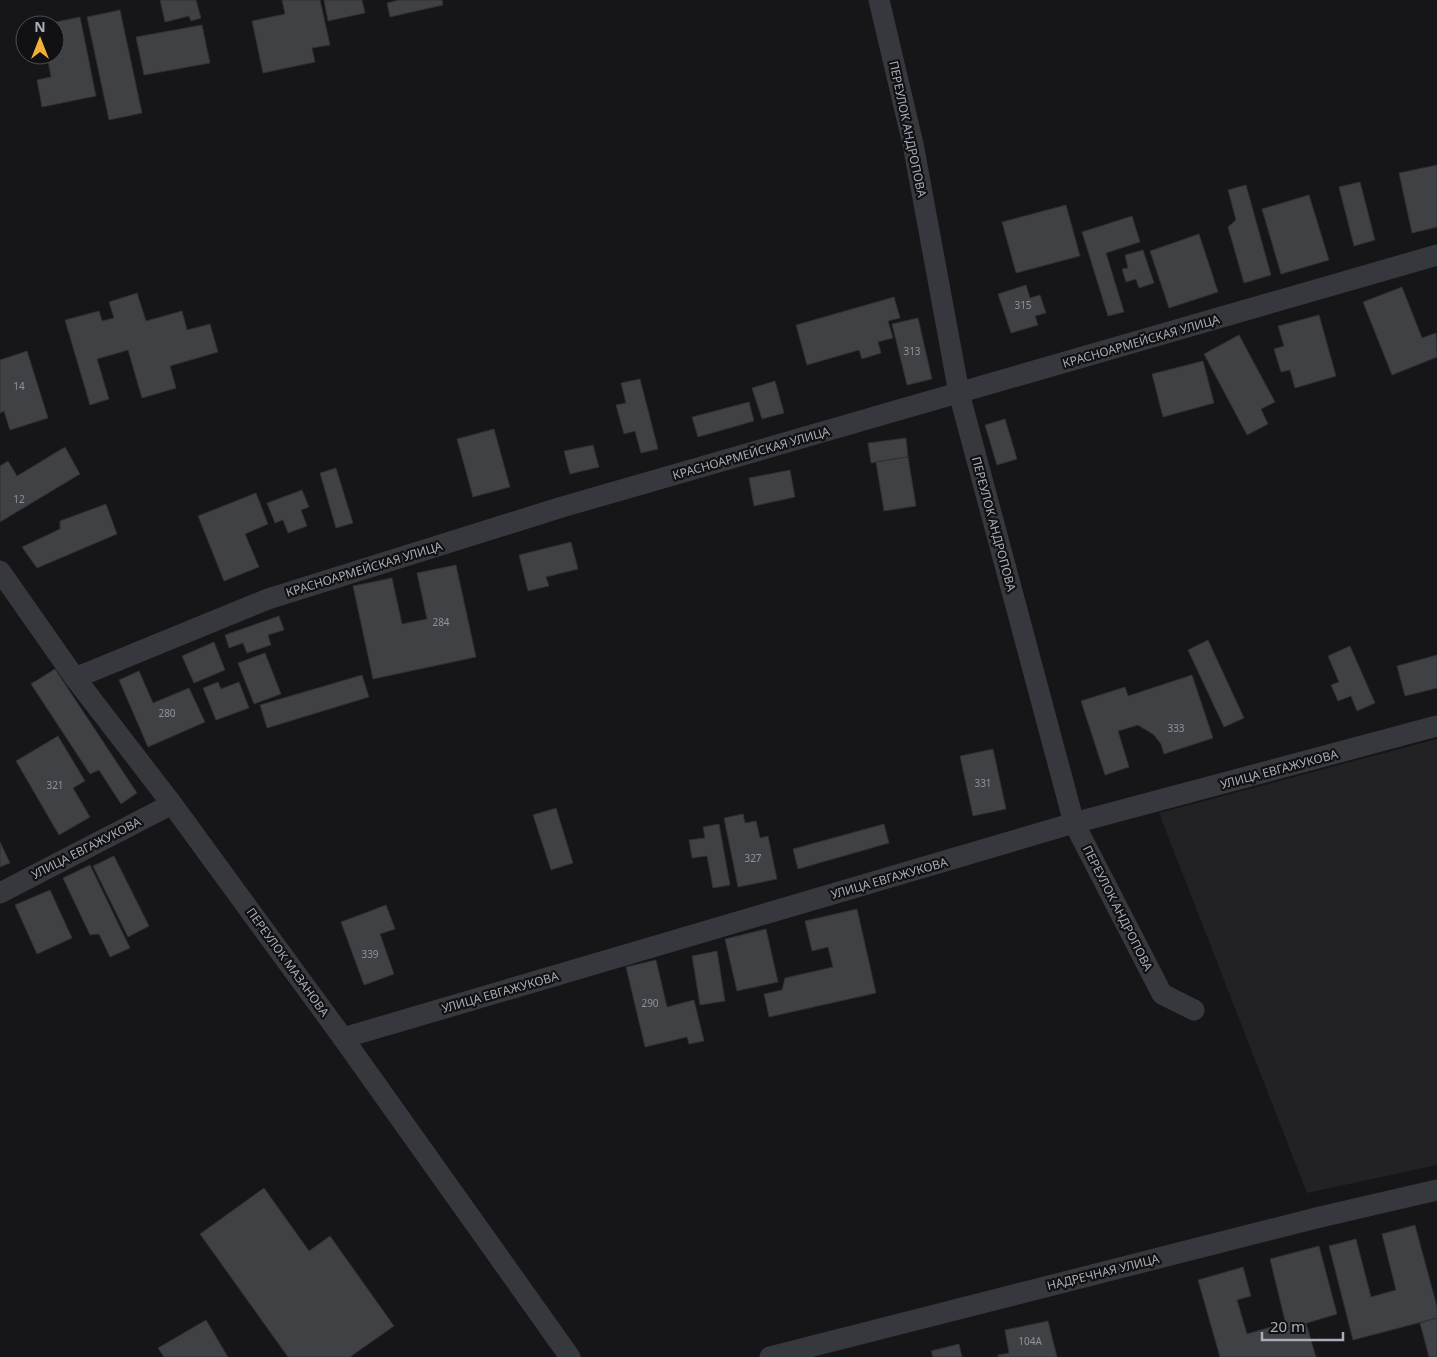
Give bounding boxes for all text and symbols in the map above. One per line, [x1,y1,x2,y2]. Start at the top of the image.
north arrow [15,15,65,65]
text: N [34,17,46,36]
street label: ПЕРЕУЛОК АНДРОПОВА [885,59,931,199]
house number: 315 [1014,298,1032,312]
street label: КРАСНОАРМЕЙСКАЯ УЛИЦА [1061,310,1222,372]
house number: 313 [903,344,921,358]
house number: 14 [13,379,25,393]
street label: КРАСНОАРМЕЙСКАЯ УЛИЦА [671,422,832,484]
street label: ПЕРЕУЛОК АНДРОПОВА [968,455,1020,594]
house number: 12 [13,492,25,506]
street label: КРАСНОАРМЕЙСКАЯ УЛИЦА [284,537,445,601]
house number: 284 [432,615,450,629]
house number: 280 [158,706,176,720]
house number: 333 [1167,721,1185,735]
street label: УЛИЦА ЕВГАЖУКОВА [1218,745,1340,793]
house number: 331 [974,776,992,790]
house number: 321 [46,778,64,792]
street label: УЛИЦА ЕВГАЖУКОВА [28,813,144,883]
street label: ПЕРЕУЛОК АНДРОПОВА [1079,842,1157,974]
house number: 327 [744,851,762,865]
street label: УЛИЦА ЕВГАЖУКОВА [829,853,950,903]
street label: ПЕРЕУЛОК МАЗАНОВА [243,904,333,1020]
house number: 339 [361,947,379,961]
street label: УЛИЦА ЕВГАЖУКОВА [440,967,561,1017]
house number: 290 [641,996,659,1010]
street label: НАДРЕЧНАЯ УЛИЦА [1045,1250,1161,1294]
scale bar [1262,1310,1343,1342]
text: 20 m [1270,1316,1305,1336]
house number: 104А [1018,1334,1042,1348]

